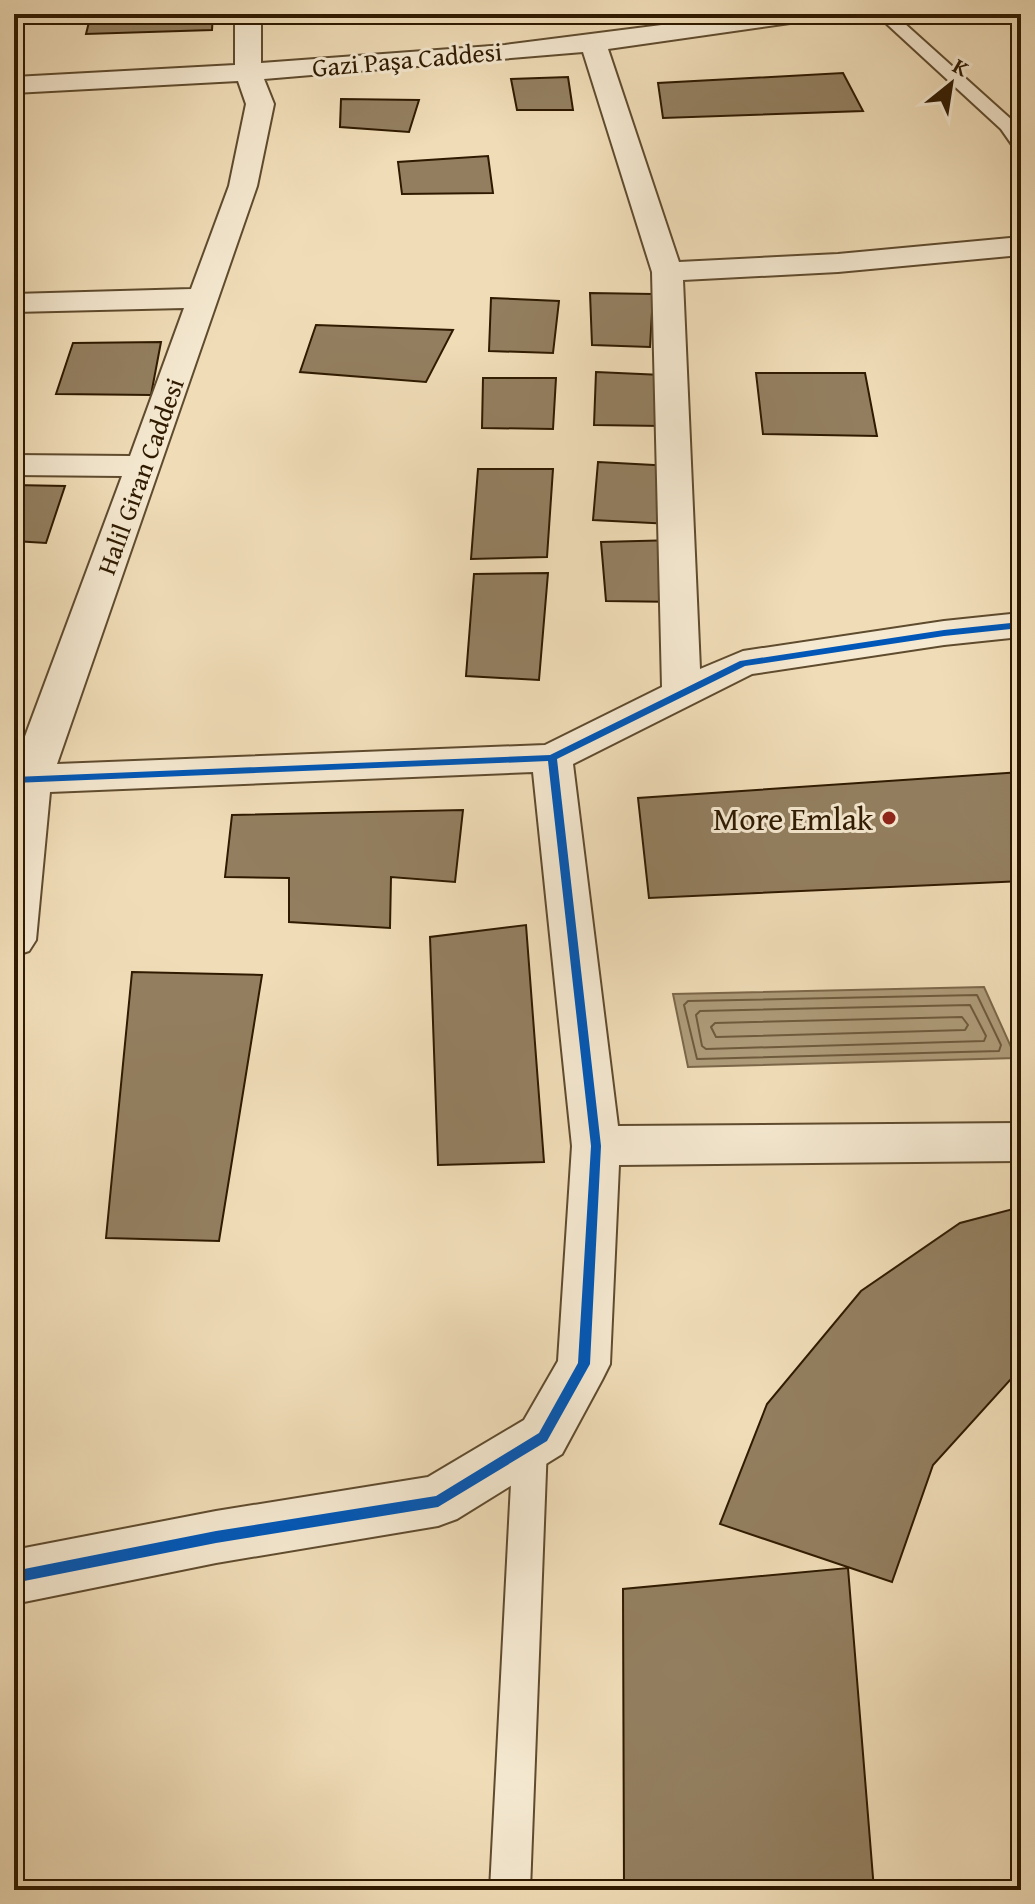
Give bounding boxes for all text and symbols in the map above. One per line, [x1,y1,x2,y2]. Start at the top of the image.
street label: Gazi Paşa Caddesi [310,31,504,87]
north arrow [911,44,991,124]
text: K [947,49,975,84]
street label: Halil Giran Caddesi [86,372,194,580]
place label: More Emlak [713,795,874,842]
marker: More Emlak [880,809,898,827]

